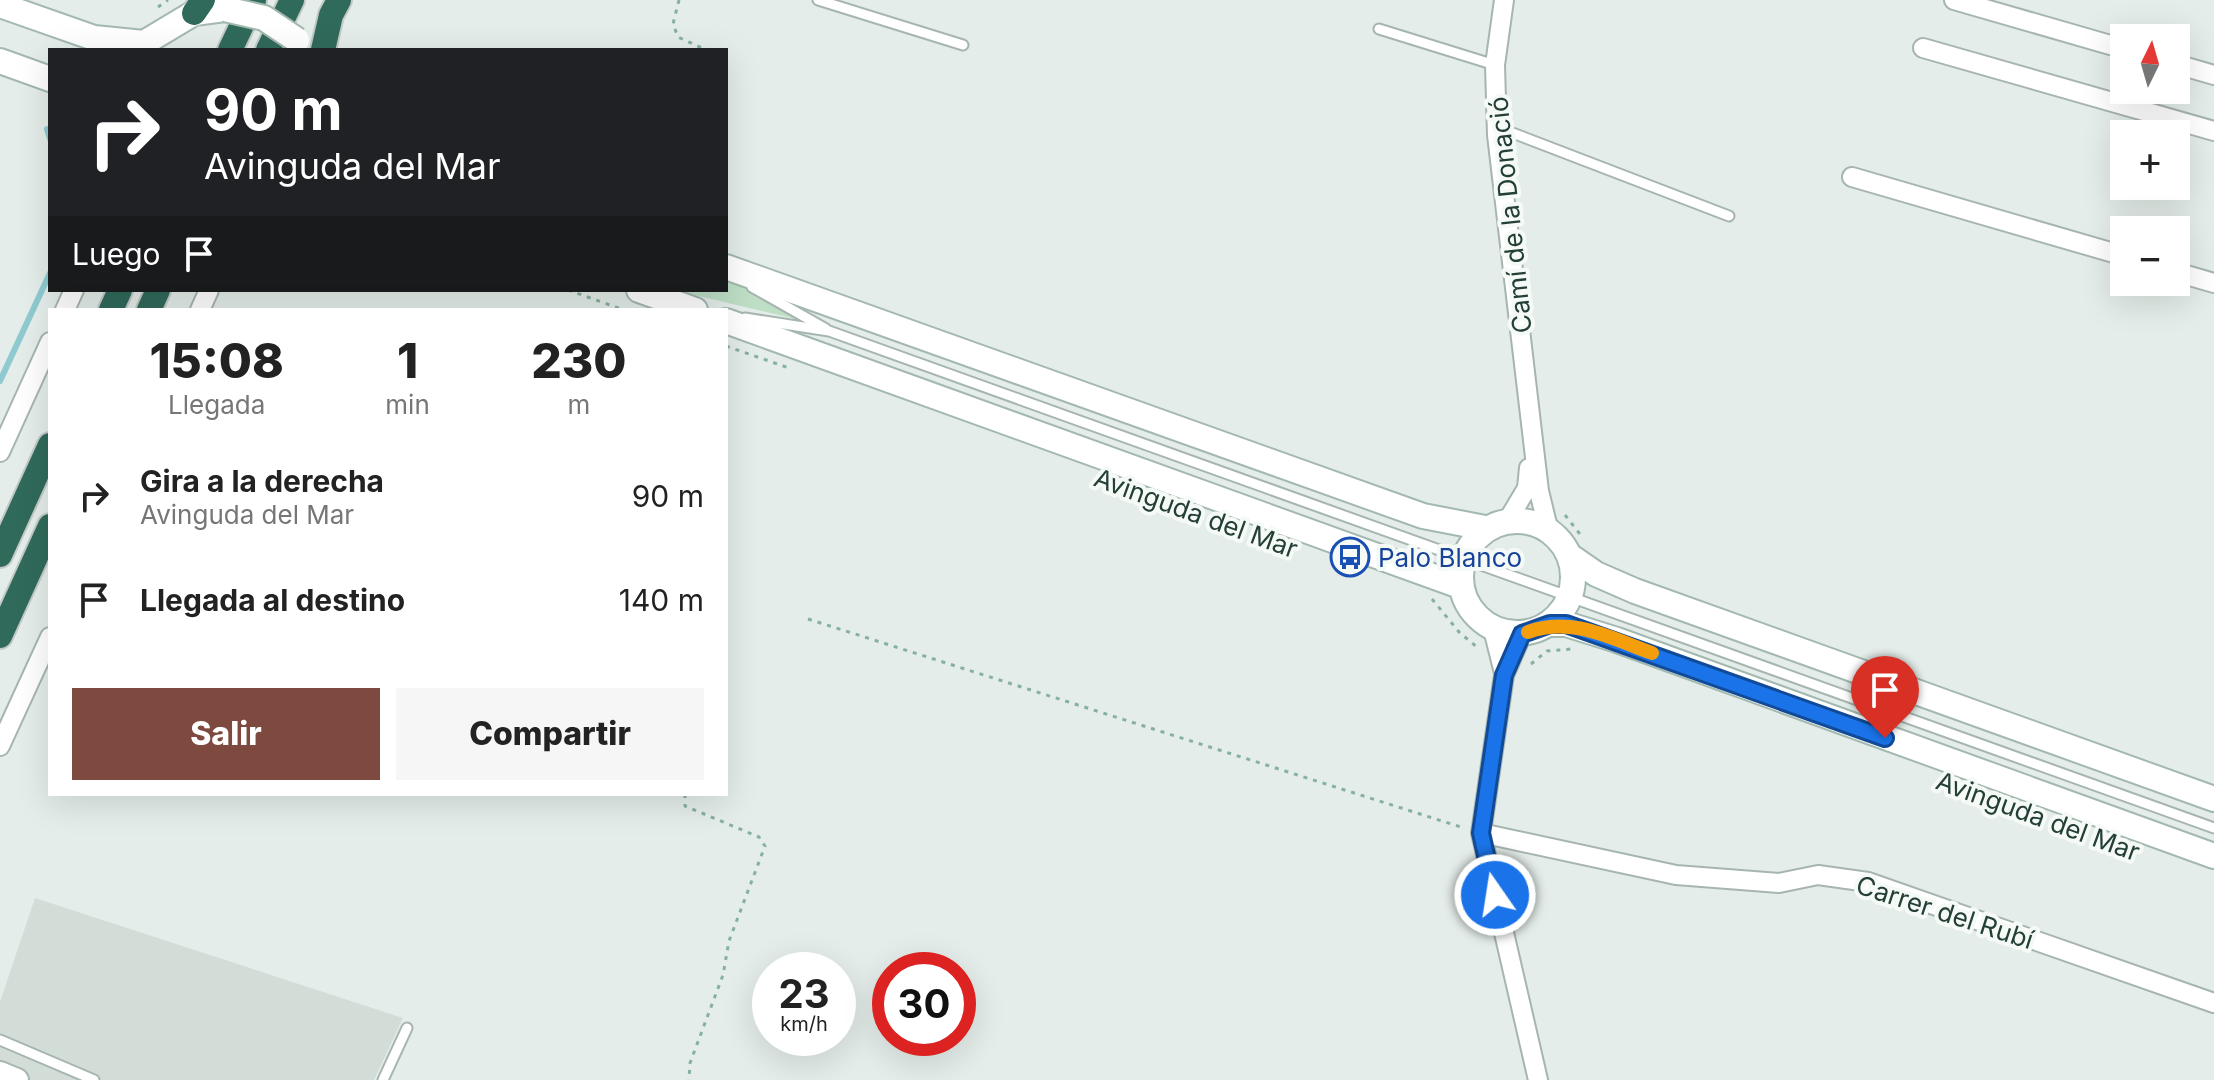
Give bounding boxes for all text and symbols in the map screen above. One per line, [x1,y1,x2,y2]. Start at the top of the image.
north arrow [2110,24,2190,104]
map controls [2110,24,2190,296]
text: 90 m [204,76,343,144]
icon: right [72,80,176,184]
street label: Camí de la Donació [1482,95,1538,335]
button: + [2110,120,2190,200]
text: Avinguda del Mar [204,144,501,188]
button: − [2110,216,2190,296]
icon: arrive [177,232,221,276]
text: Luego [72,236,161,272]
text: 15:08 [149,331,284,390]
text: 1 [397,331,418,390]
text: 230 [531,331,627,390]
text: Llegada [168,389,265,420]
text: min [385,389,430,420]
text: m [567,389,590,420]
street label: Avinguda del Mar [1090,462,1302,564]
text: Gira a la derecha [140,463,384,499]
icon: right [72,474,116,518]
text: 90 m [632,478,704,514]
text: Avinguda del Mar [140,499,354,530]
bus stop icon: Palo Blanco [1329,536,1371,578]
place label: Palo Blanco [1378,542,1522,573]
icon: arrive [72,578,116,622]
text: Llegada al destino [140,582,405,618]
text: 140 m [619,582,704,618]
pin [1851,656,1919,738]
icon: arrive [1863,668,1907,712]
button: Salir [72,688,380,780]
button: Compartir [396,688,704,780]
street label: Avinguda del Mar [1932,765,2144,867]
position arrow [1453,853,1537,937]
street label: Carrer del Rubí [1853,869,2038,955]
speed limit sign: 30 [872,952,976,1056]
text: 23 [778,969,830,1018]
text: km/h [780,1012,828,1036]

